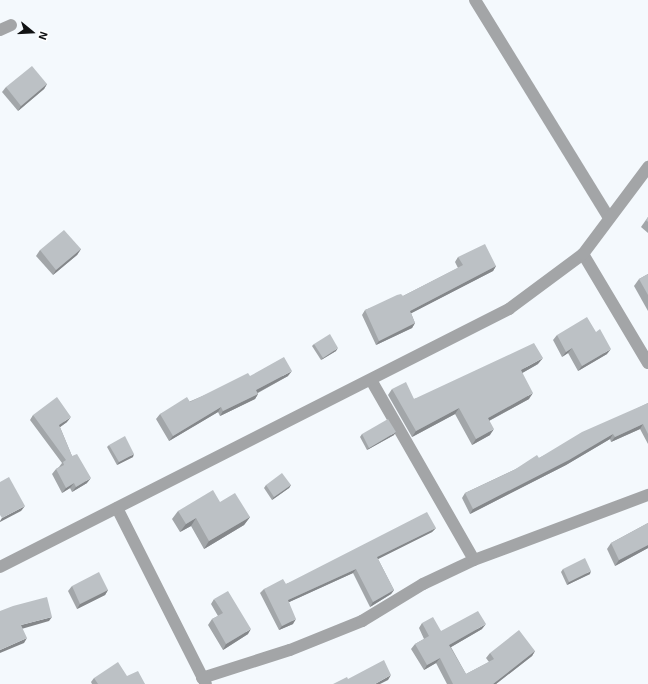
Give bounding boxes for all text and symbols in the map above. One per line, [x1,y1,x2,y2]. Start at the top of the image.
north arrow [12,12,52,52]
text: N [36,30,51,42]

